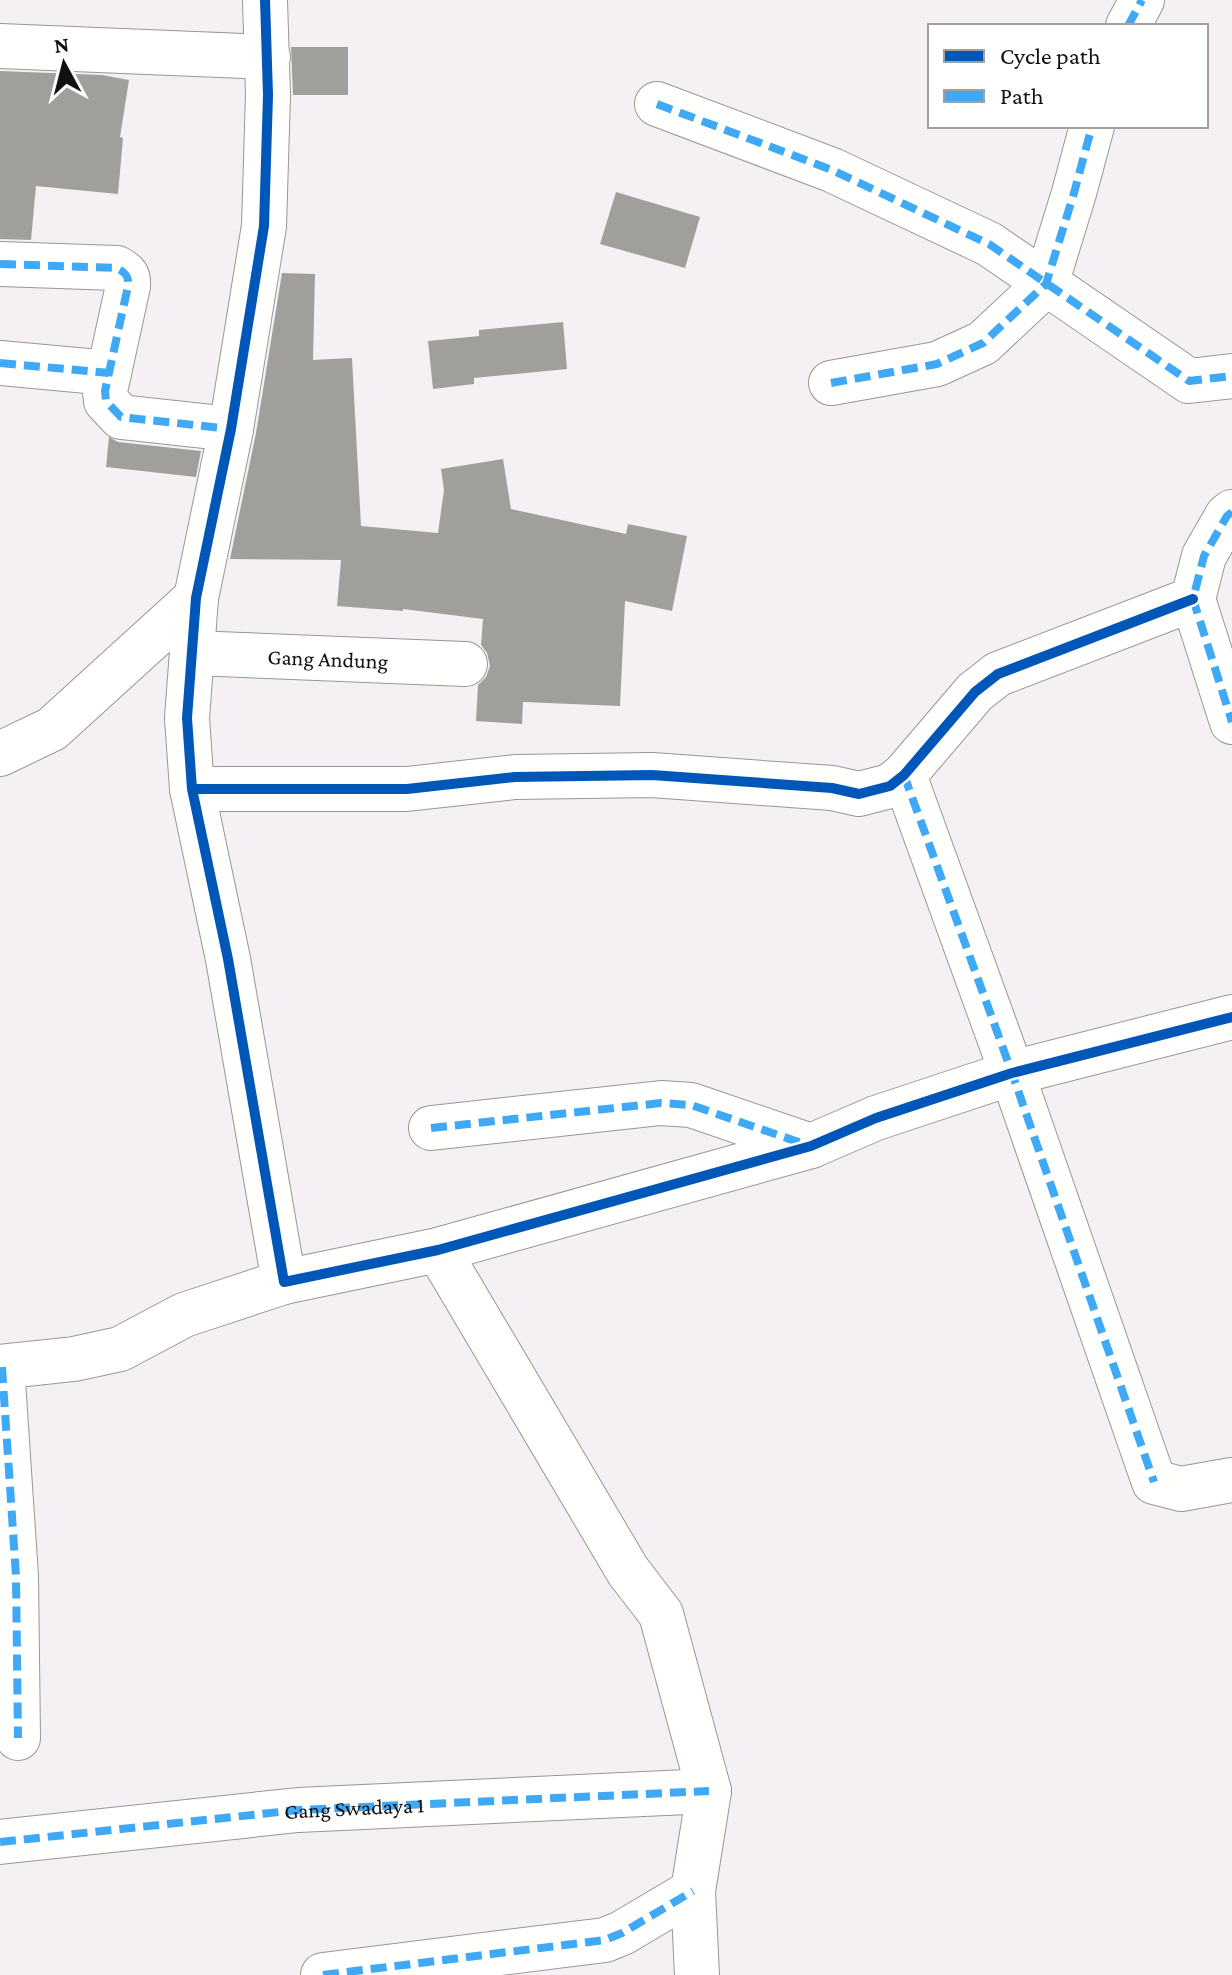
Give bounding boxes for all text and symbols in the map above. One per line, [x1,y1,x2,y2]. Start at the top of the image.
north arrow [24,24,104,104]
legend [928,24,1208,128]
text: N [53,31,71,58]
text: Cycle path [1000,42,1101,69]
text: Path [1000,82,1044,109]
street label: Gang Andung [267,644,389,674]
street label: Gang Swadaya 1 [283,1792,425,1824]

